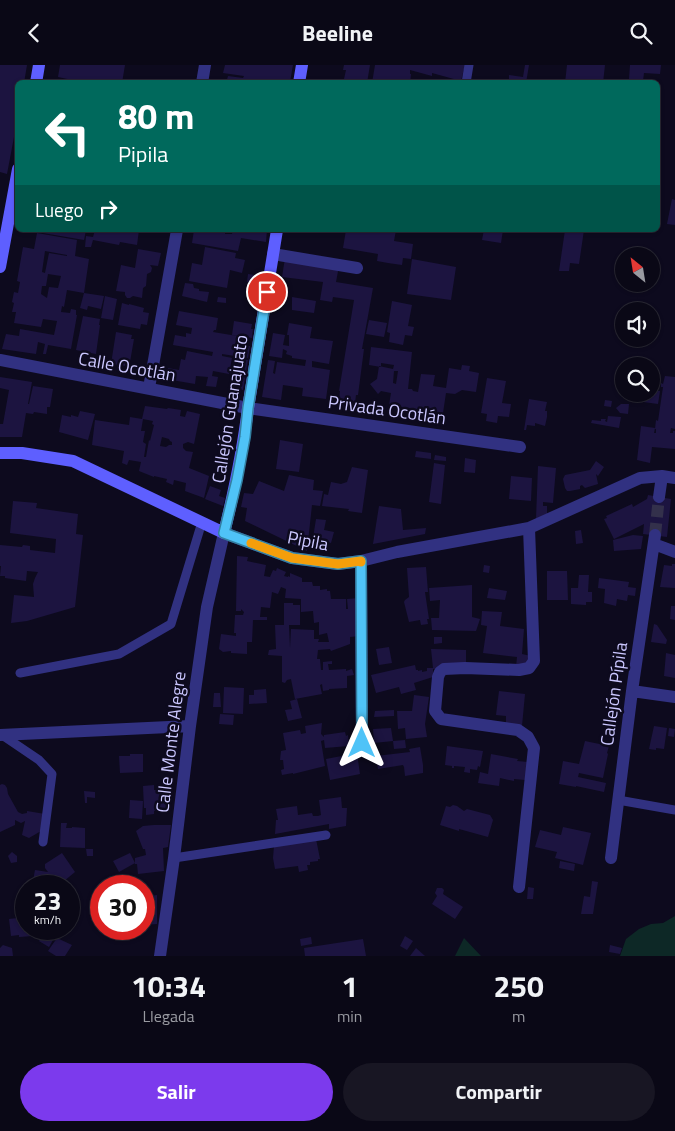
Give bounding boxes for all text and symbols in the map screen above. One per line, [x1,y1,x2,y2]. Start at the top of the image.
text: Beeline [302,16,373,50]
icon: back [20,19,48,47]
icon: search [627,19,655,47]
text: 80 m [118,89,194,143]
icon: left [35,100,100,165]
text: Pipila [118,137,168,171]
text: Luego [35,195,84,224]
icon: right [94,195,122,223]
north arrow [615,247,660,293]
map controls [615,247,660,402]
pin [246,271,288,313]
icon: arrive [253,278,281,306]
button: sound [615,302,660,347]
street label: Callejón Guanajuato [204,333,255,485]
street label: Calle Ocotlán [76,345,178,388]
button: search [615,357,660,402]
street label: Privada Ocotlán [326,388,448,431]
street label: Pipila [285,523,331,558]
street label: Callejón Pípila [593,640,634,748]
street label: Calle Monte Alegre [148,670,193,814]
position arrow [335,716,387,768]
speed limit sign: 30 [90,875,155,940]
text: 23 [33,882,62,920]
text: km/h [34,910,61,929]
text: 10:34 [131,963,206,1009]
text: 1 [341,963,358,1009]
text: 250 [494,963,544,1009]
text: Llegada [142,1004,195,1028]
text: min [337,1004,362,1028]
text: m [512,1004,525,1028]
button: Salir [20,1063,333,1121]
button: Compartir [343,1063,655,1121]

